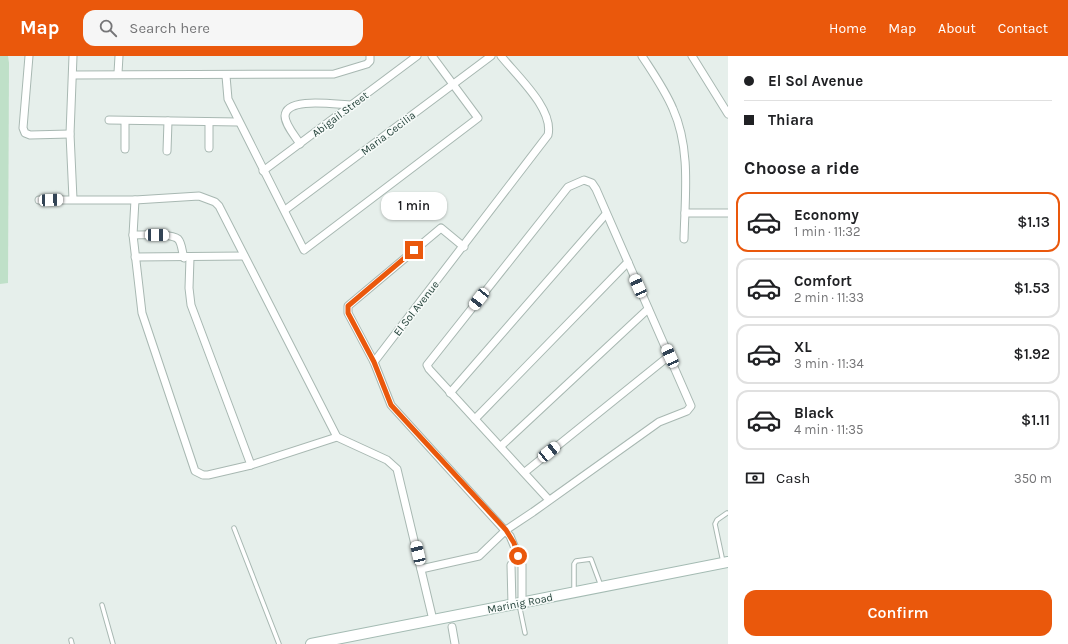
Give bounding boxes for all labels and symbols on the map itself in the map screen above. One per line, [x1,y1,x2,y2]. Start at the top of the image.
street label: Abigail Street [309,89,371,140]
street label: Maria Cecilia [358,109,418,158]
callout: 1 min [381,192,447,220]
car [39,194,63,206]
car [145,229,169,241]
route end [405,241,423,259]
car [628,273,648,299]
street label: El Sol Avenue [391,278,442,338]
car [467,286,491,312]
car [660,343,680,369]
car [536,440,562,464]
car [409,540,427,566]
route start [509,547,527,565]
street label: Marinig Road [486,591,554,616]

